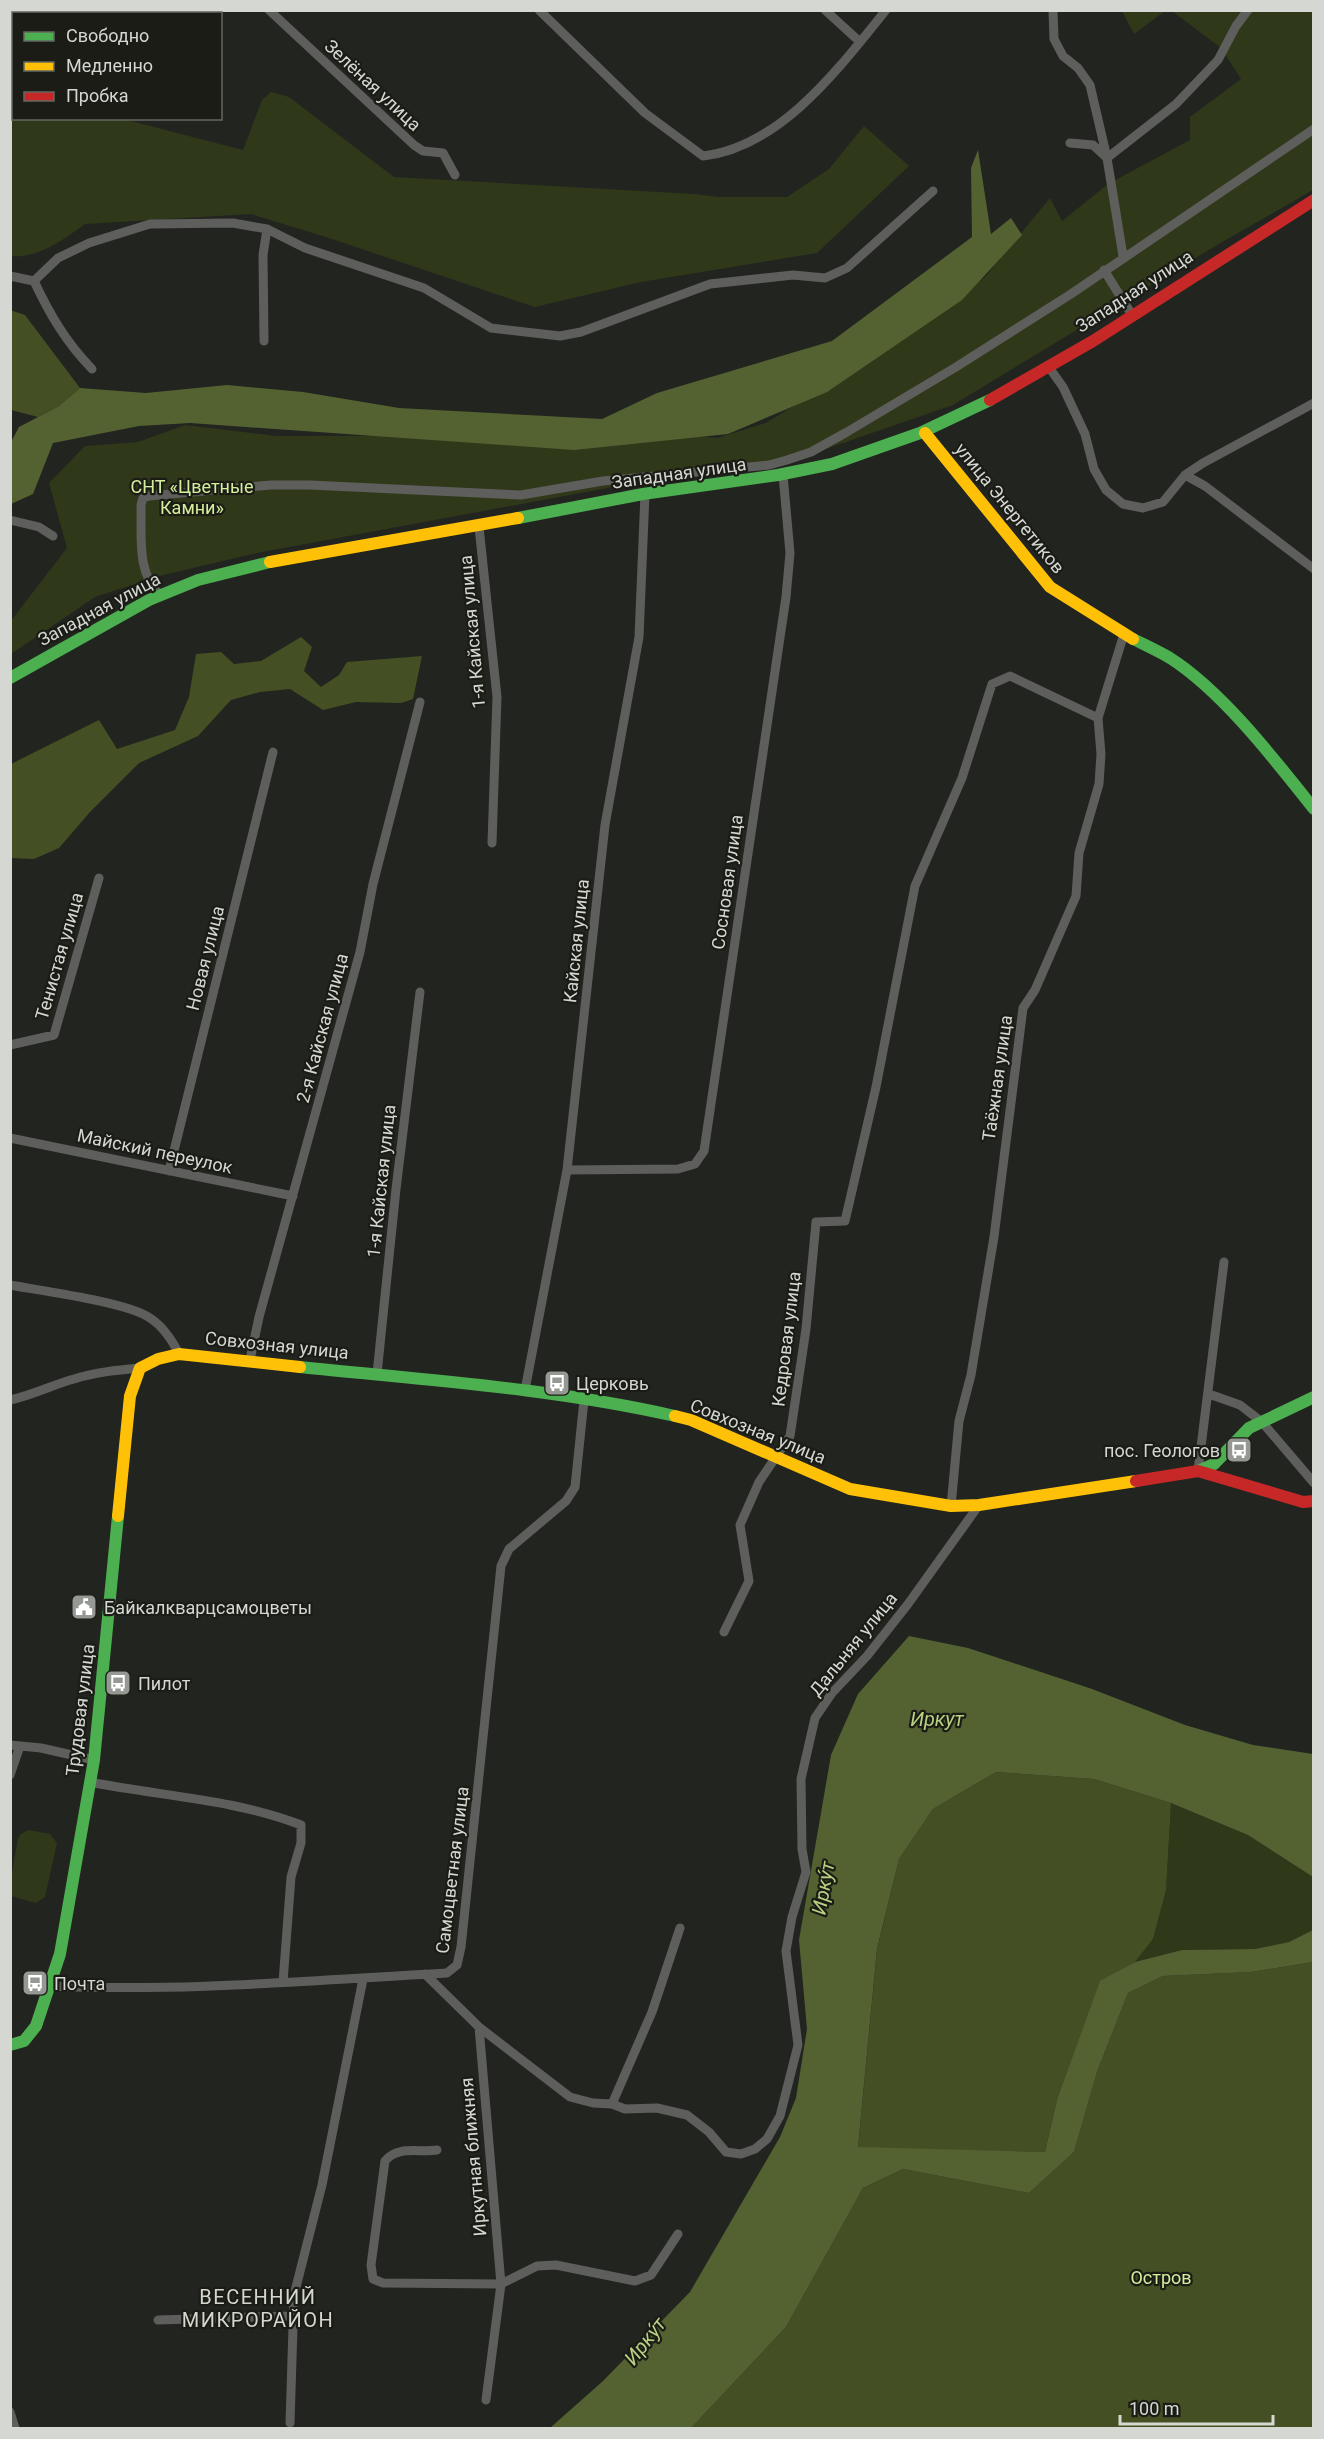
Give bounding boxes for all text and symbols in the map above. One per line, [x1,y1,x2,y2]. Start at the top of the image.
legend [12,12,222,120]
text: Свободно [66,25,149,46]
street label: Зелёная улица [320,35,426,135]
text: Медленно [66,55,153,76]
text: Пробка [66,85,129,106]
street label: Западная улица [1071,245,1197,337]
street label: улица Энергетиков [951,438,1069,578]
street label: Западная улица [610,453,748,493]
park label: СНТ «Цветные Камни» [130,476,254,518]
street label: 1-я Кайская улица [455,554,489,710]
street label: Западная улица [34,568,164,650]
street label: Сосновая улица [707,813,747,951]
street label: Кайская улица [559,878,593,1004]
street label: Тенистая улица [31,890,87,1022]
street label: Новая улица [182,904,228,1012]
street label: 2-я Кайская улица [292,951,352,1105]
street label: Таёжная улица [978,1014,1016,1142]
street label: 1-я Кайская улица [363,1103,399,1259]
street label: Майский переулок [75,1124,235,1178]
street label: Кедровая улица [767,1270,805,1408]
street label: Совхозная улица [204,1327,350,1363]
bus stop icon: Церковь [542,1368,572,1398]
place label: Церковь [576,1373,649,1394]
street label: Совхозная улица [687,1394,829,1468]
bus stop icon: пос. Геологов [1224,1435,1254,1465]
place label: пос. Геологов [1104,1440,1220,1461]
street label: Дальняя улица [805,1588,901,1700]
public building icon: Байкалкварцсамоцветы [69,1592,99,1622]
place label: Байкалкварцсамоцветы [104,1597,312,1618]
street label: Трудовая улица [61,1643,99,1777]
bus stop icon: Пилот [103,1668,133,1698]
place label: Пилот [138,1673,191,1694]
water label: Иркут [910,1707,965,1731]
street label: Самоцветная улица [431,1785,473,1955]
water label: Ирку́т [807,1859,840,1917]
bus stop icon: Почта [20,1968,50,1998]
place label: Почта [54,1973,105,1994]
street label: Иркутная ближняя [456,2077,490,2237]
park label: Остров [1130,2267,1192,2288]
district label: ВЕСЕННИЙ МИКРОРАЙОН [182,2285,334,2332]
water label: Ирку́т [619,2312,671,2370]
scale bar [1120,2388,1273,2426]
text: 100 m [1129,2398,1180,2419]

